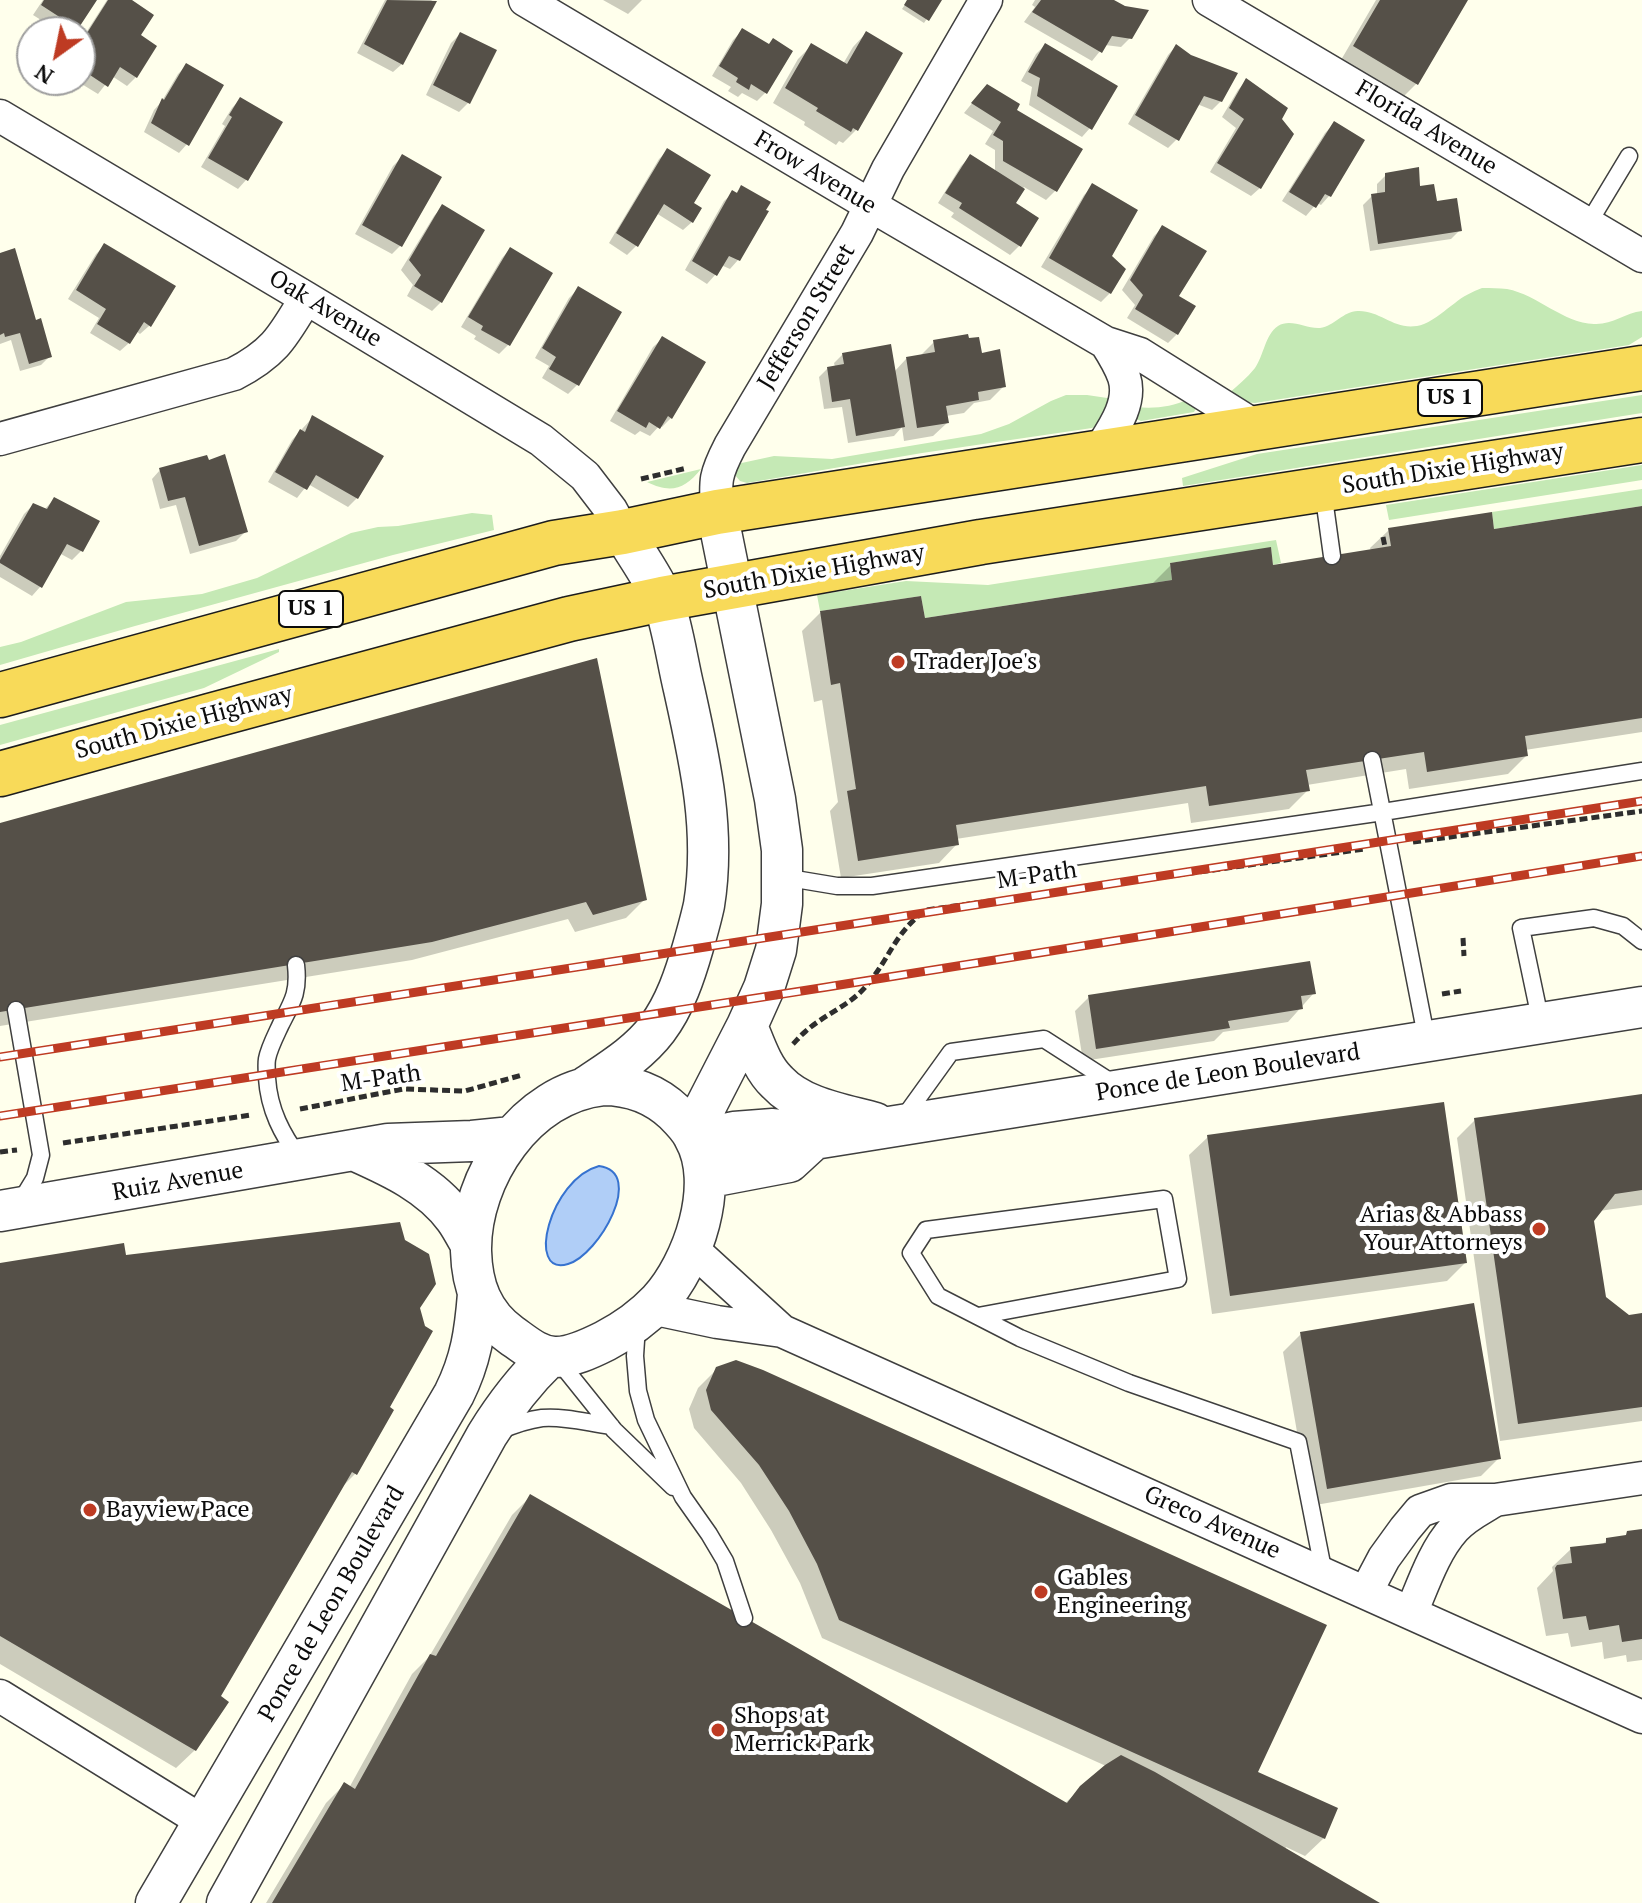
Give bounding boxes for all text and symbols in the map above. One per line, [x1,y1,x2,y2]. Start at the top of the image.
north arrow [16,16,96,96]
text: N [29,58,59,92]
street label: Florida Avenue [1350,74,1502,182]
street label: Frow Avenue [749,125,881,221]
street label: Jefferson Street [752,239,862,395]
street label: Oak Avenue [263,264,387,354]
road number: US 1 [1418,380,1482,416]
street label: South Dixie Highway [1340,437,1566,501]
street label: South Dixie Highway [701,538,927,606]
road number: US 1 [279,591,343,627]
place label: Trader Joe's [914,648,1038,676]
marker: Trader Joe's [889,653,907,671]
street label: South Dixie Highway [72,680,296,766]
street label: M-Path [995,856,1079,896]
street label: Ponce de Leon Boulevard [1094,1038,1362,1108]
street label: M-Path [339,1059,423,1099]
street label: Ruiz Avenue [110,1156,246,1208]
place label: Arias & Abbass Your Attorneys [1360,1201,1523,1257]
marker: Arias & Abbass Your Attorneys [1530,1220,1548,1238]
street label: Greco Avenue [1139,1480,1285,1566]
street label: Ponce de Leon Boulevard [253,1481,411,1727]
place label: Bayview Pace [106,1496,250,1524]
marker: Bayview Pace [81,1501,99,1519]
place label: Gables Engineering [1057,1564,1187,1620]
marker: Gables Engineering [1032,1583,1050,1601]
place label: Shops at Merrick Park [734,1702,870,1758]
marker: Shops at Merrick Park [709,1721,727,1739]

